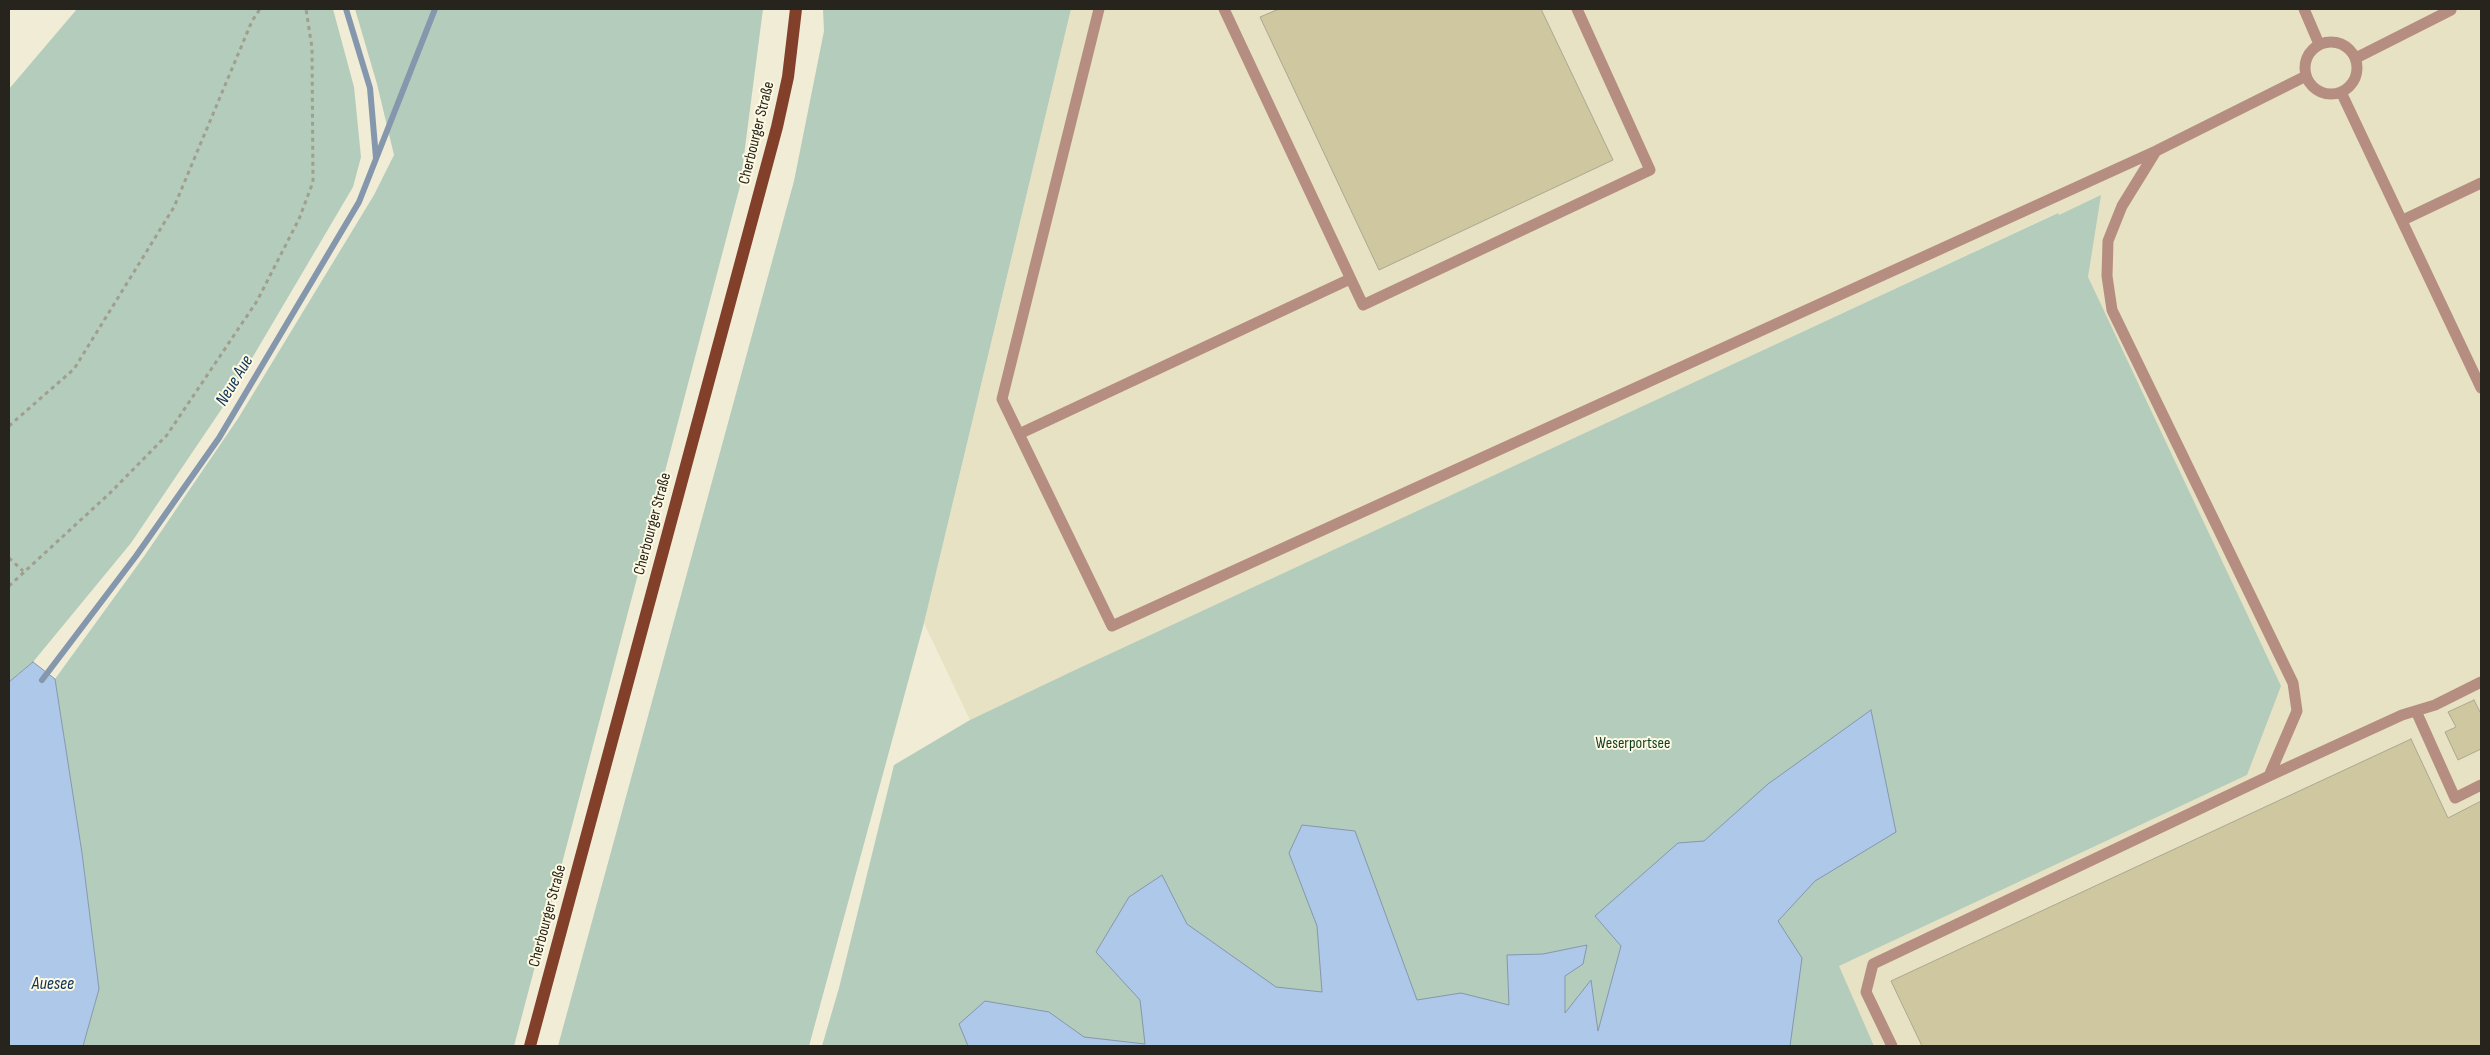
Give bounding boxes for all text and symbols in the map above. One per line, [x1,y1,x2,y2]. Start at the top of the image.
street label: Cherbourger Straße [735,80,779,186]
water label: Neue Aue [212,352,258,410]
street label: Cherbourger Straße [630,471,676,577]
park label: Weserportsee [1596,734,1670,754]
street label: Cherbourger Straße [525,863,571,969]
water label: Auesee [32,973,74,995]

